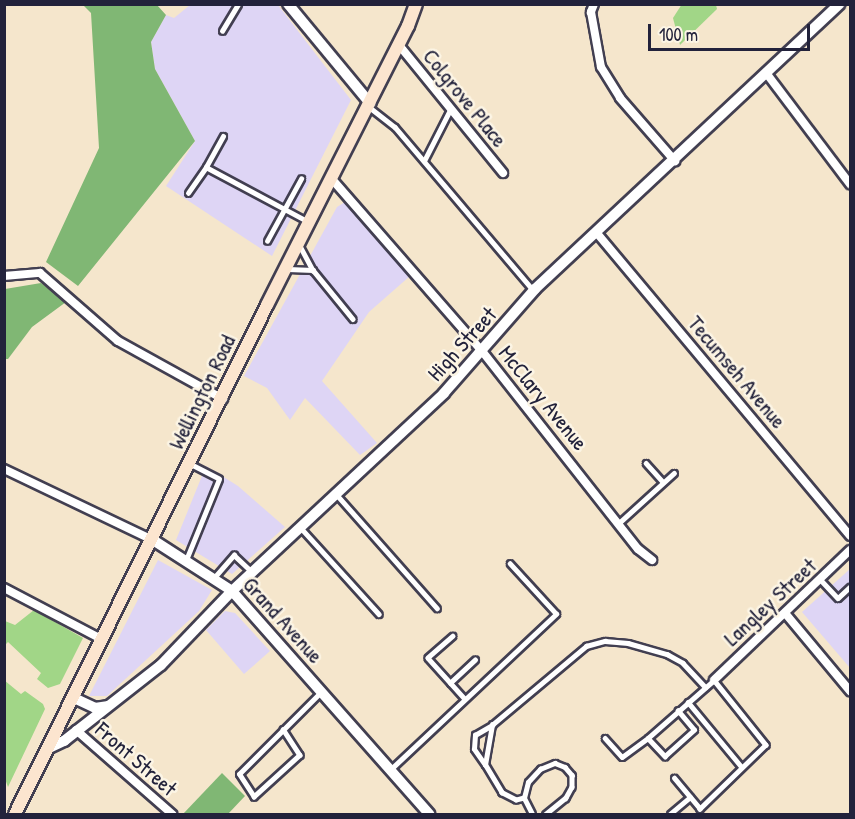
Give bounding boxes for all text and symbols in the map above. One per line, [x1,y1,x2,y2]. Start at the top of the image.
scale bar [651,12,813,50]
text: 100 m [659,22,698,47]
street label: Colgrove Place [417,44,513,152]
street label: High Street [422,302,502,386]
street label: Tecumseh Avenue [682,310,792,434]
street label: Wellington Road [163,331,241,453]
street label: McClary Avenue [493,340,593,456]
street label: Langley Street [718,553,822,651]
street label: Grand Avenue [237,571,329,669]
street label: Front Street [90,716,182,802]

